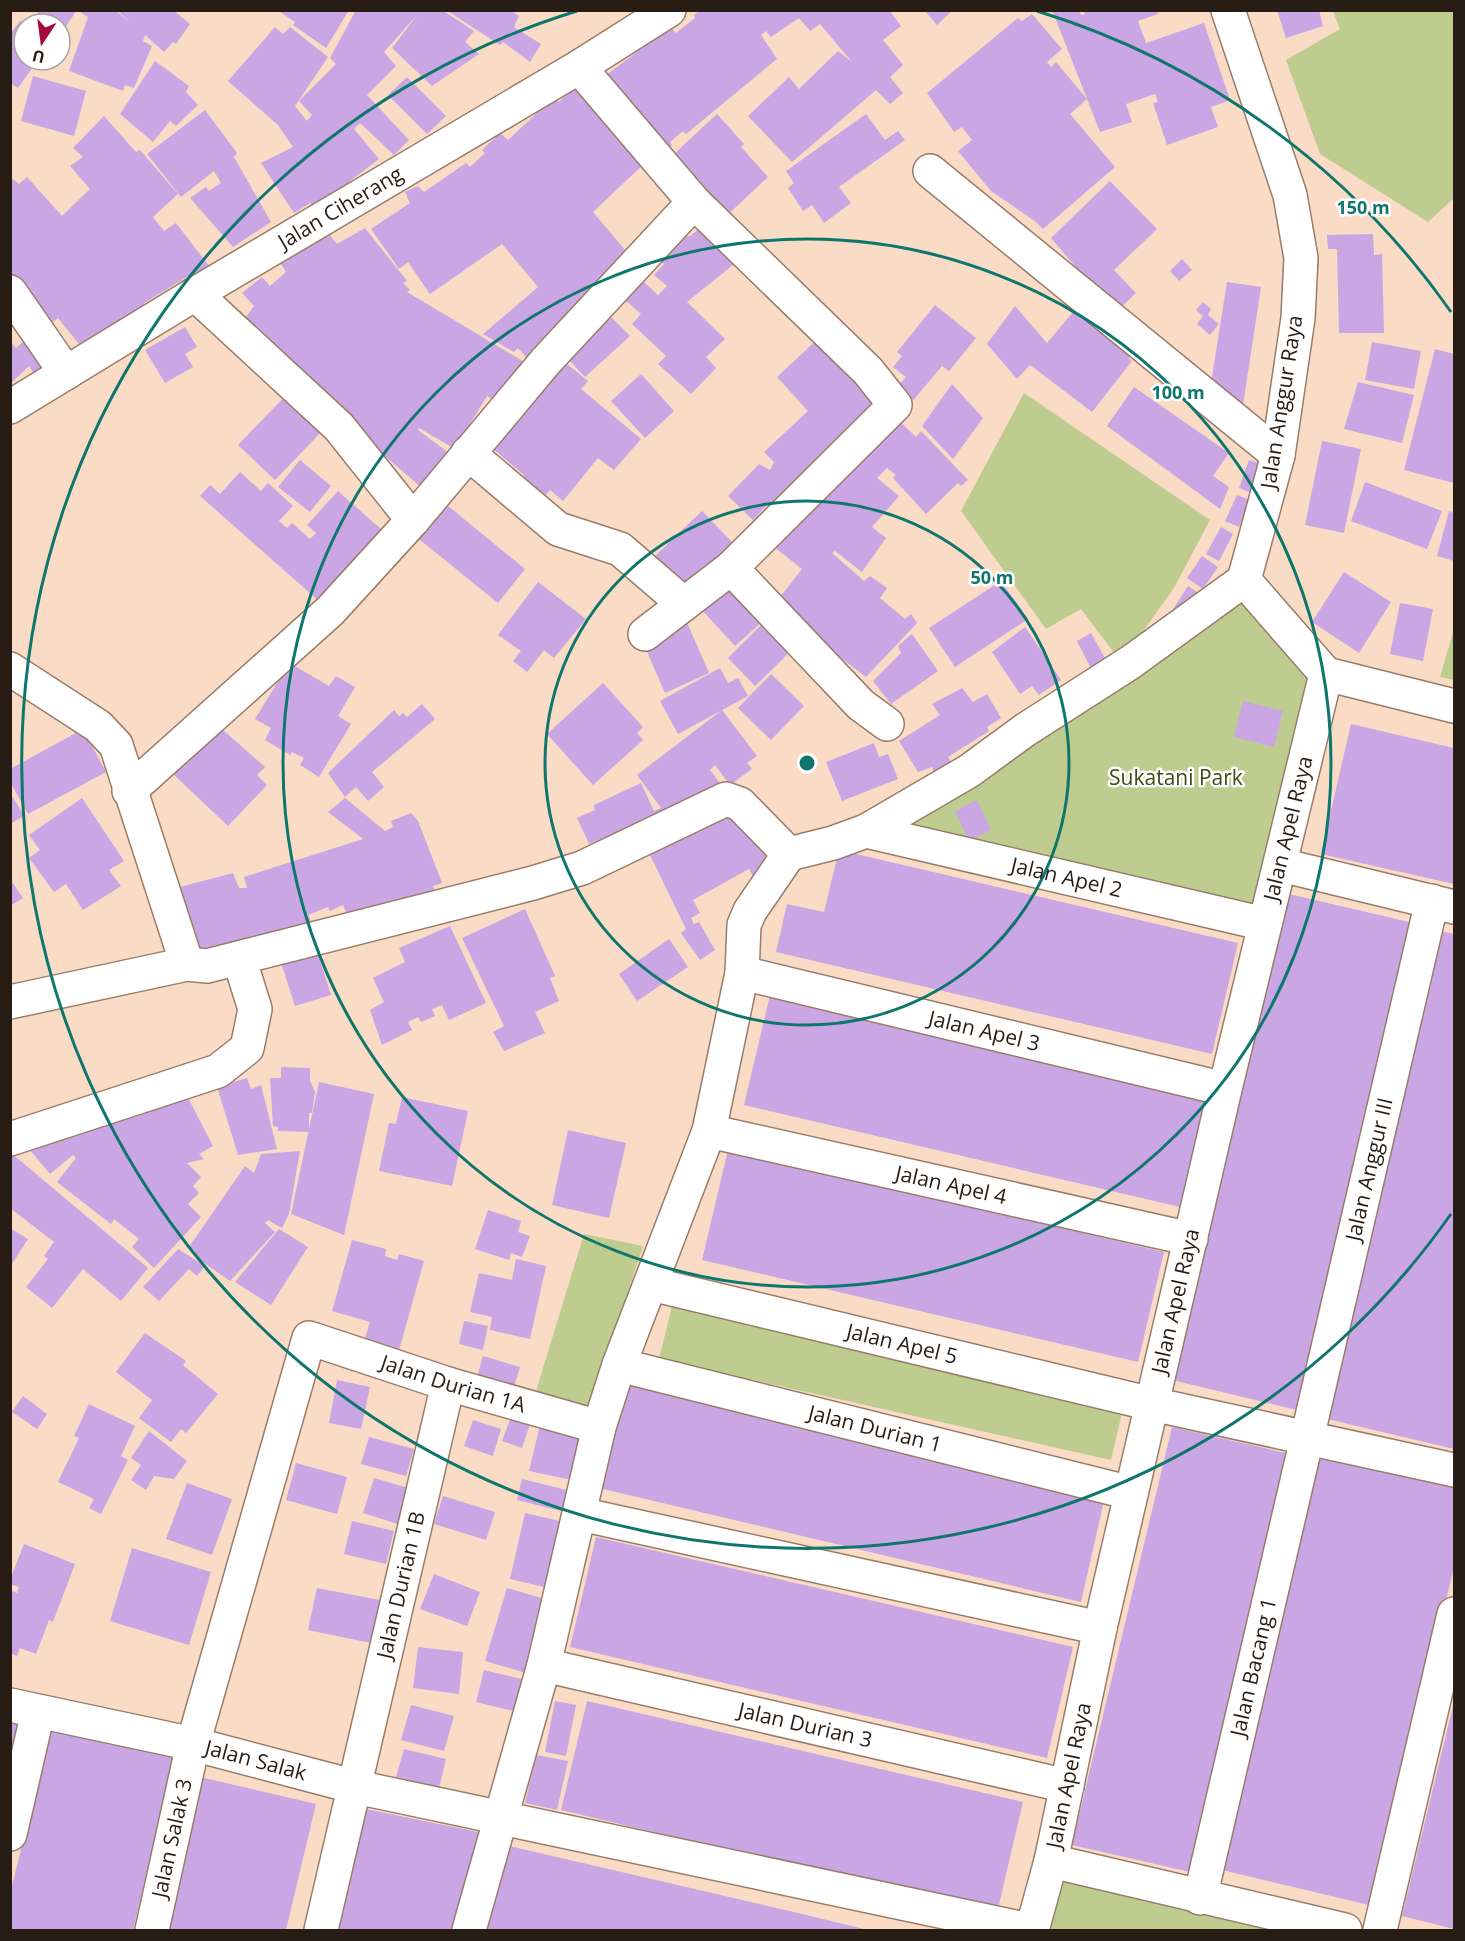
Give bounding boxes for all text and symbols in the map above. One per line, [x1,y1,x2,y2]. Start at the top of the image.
north arrow [12,12,72,72]
text: U [30,45,47,69]
street label: Jalan Ciherang [271,159,408,256]
text: 150 m [1336,195,1390,219]
street label: Jalan Anggur Raya [1253,313,1309,493]
text: 100 m [1151,380,1205,404]
text: 50 m [971,565,1013,589]
centre of rings [797,753,817,773]
street label: Jalan Apel Raya [1256,753,1319,906]
park label: Sukatani Park [1109,763,1243,791]
street label: Jalan Apel 2 [1007,850,1125,903]
street label: Jalan Apel 3 [924,1003,1043,1057]
street label: Jalan Anggur III [1338,1095,1399,1246]
street label: Jalan Apel 4 [891,1158,1010,1210]
street label: Jalan Apel Raya [1144,1226,1205,1378]
street label: Jalan Apel 5 [842,1316,961,1370]
street label: Jalan Durian 1A [375,1347,530,1419]
street label: Jalan Durian 1 [804,1397,945,1458]
street label: Jalan Durian 1B [369,1509,431,1663]
street label: Jalan Bacang 1 [1223,1595,1282,1741]
street label: Jalan Durian 3 [734,1695,875,1753]
street label: Jalan Apel Raya [1039,1700,1097,1853]
street label: Jalan Salak [200,1732,310,1786]
street label: Jalan Salak 3 [144,1776,198,1902]

